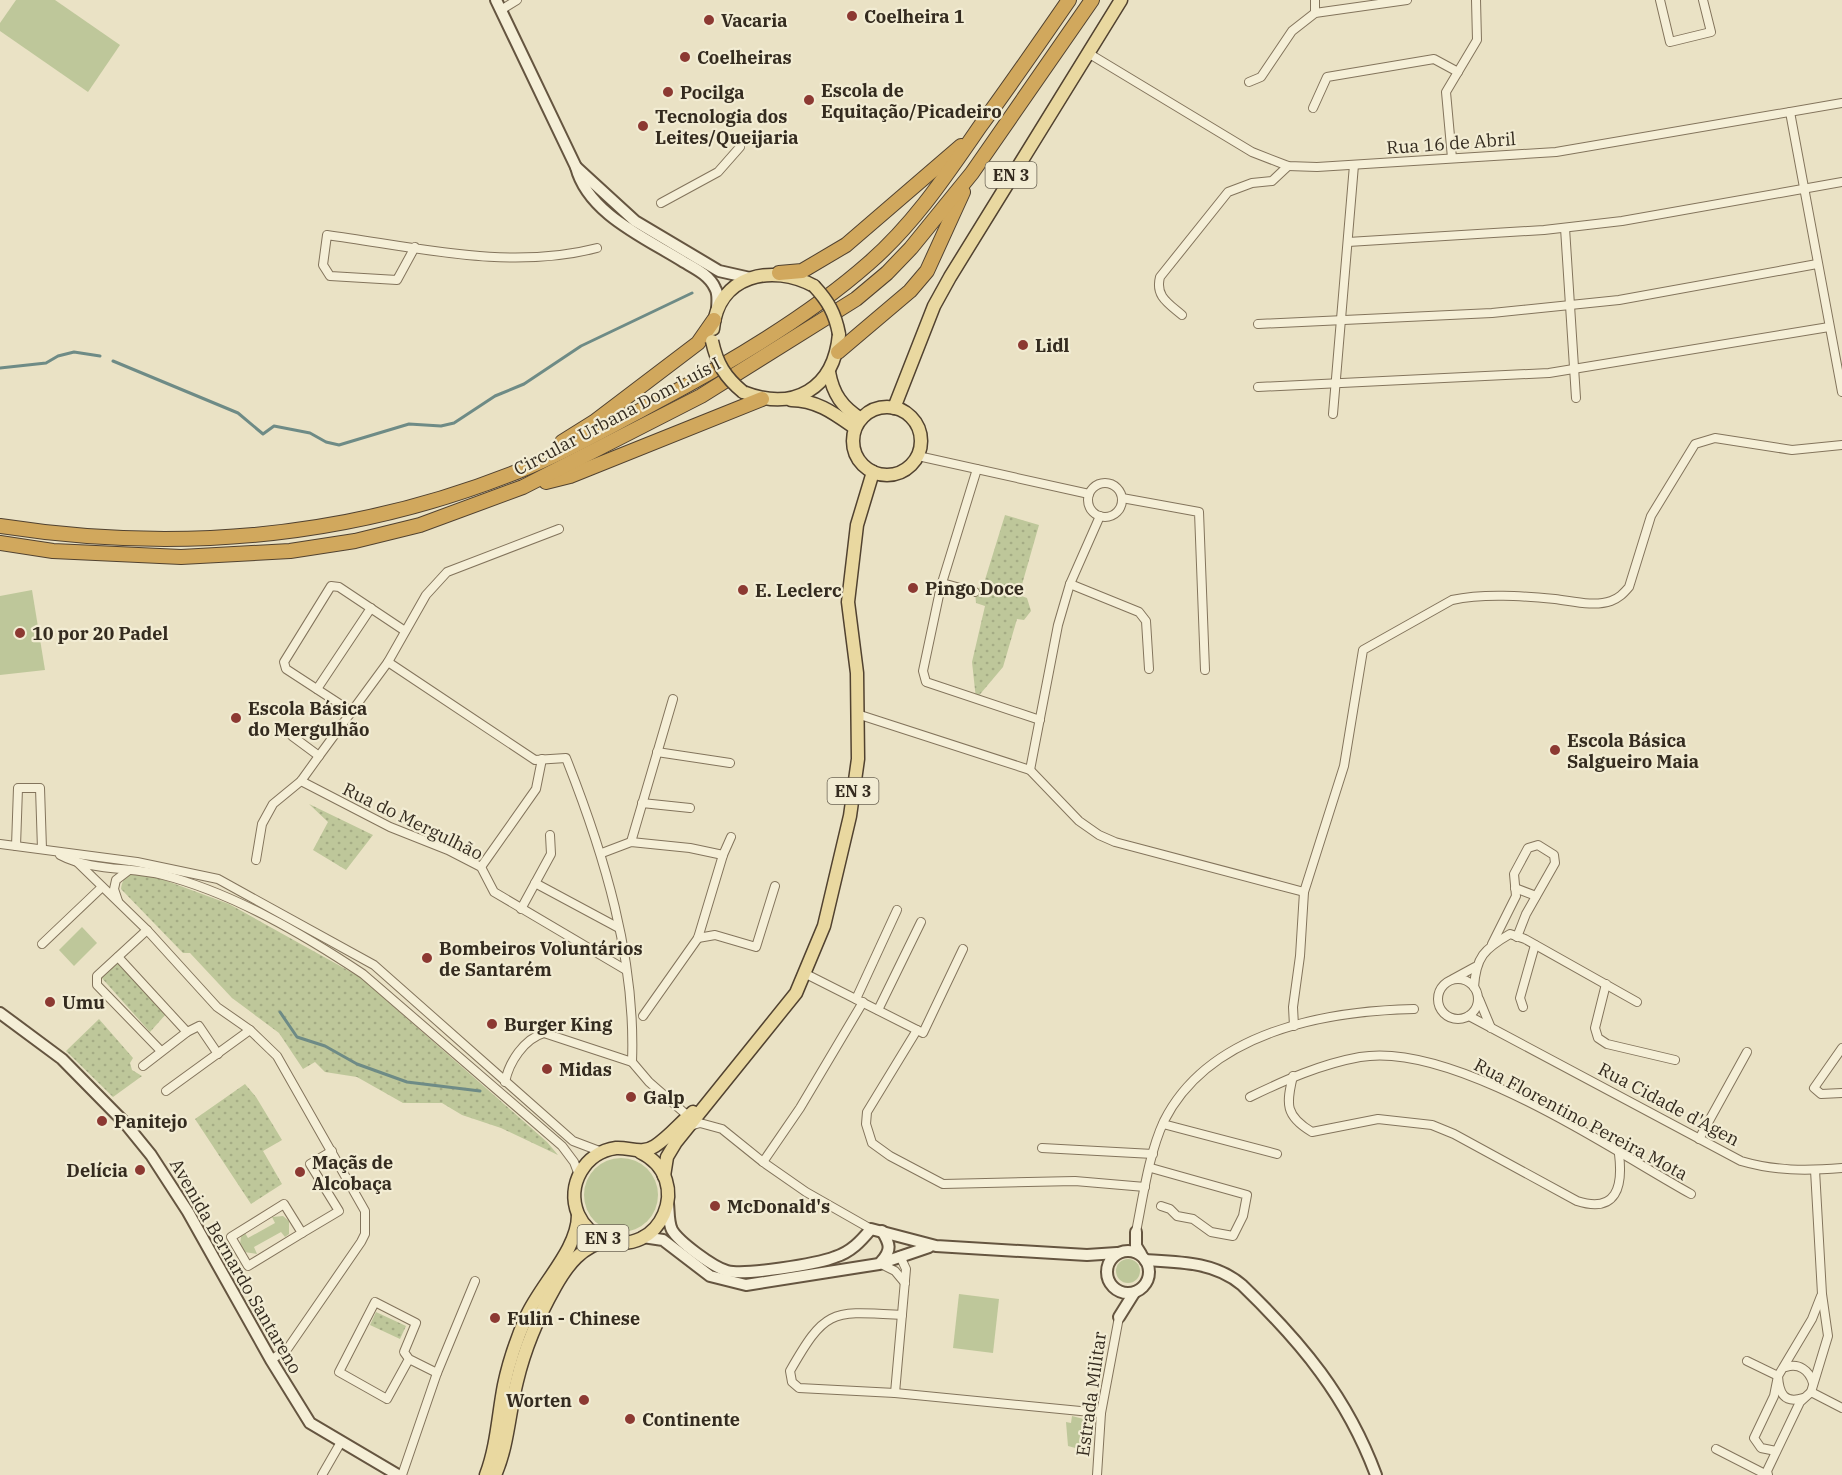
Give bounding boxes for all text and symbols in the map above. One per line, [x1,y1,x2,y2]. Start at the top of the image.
place label: Coelheira 1 [864,5,965,28]
place label: Vacaria [721,9,787,32]
marker: Coelheira 1 [845,9,859,23]
marker: Vacaria [702,13,716,27]
place label: Coelheiras [697,46,792,69]
marker: Coelheiras [678,50,692,64]
place label: Escola de Equitação/Picadeiro [821,79,1002,123]
place label: Pocilga [680,81,745,104]
marker: Pocilga [661,85,675,99]
marker: Escola de Equitação/Picadeiro [802,93,816,107]
place label: Tecnologia dos Leites/Queijaria [655,105,799,149]
marker: Tecnologia dos Leites/Queijaria [636,119,650,133]
street label: Rua 16 de Abril [1385,127,1517,159]
road number: EN 3 [986,162,1036,188]
place label: Lidl [1035,334,1070,357]
marker: Lidl [1016,338,1030,352]
street label: Circular Urbana Dom Luís I [509,352,725,480]
place label: Pingo Doce [925,577,1024,600]
place label: E. Leclerc [755,579,842,602]
marker: Pingo Doce [906,581,920,595]
marker: E. Leclerc [736,583,750,597]
place label: 10 por 20 Padel [32,622,168,645]
marker: 10 por 20 Padel [13,626,27,640]
place label: Escola Básica do Mergulhão [248,697,370,741]
marker: Escola Básica do Mergulhão [229,711,243,725]
place label: Escola Básica Salgueiro Maia [1567,729,1699,773]
marker: Escola Básica Salgueiro Maia [1548,743,1562,757]
street label: Rua do Mergulhão [339,777,487,865]
road number: EN 3 [828,778,878,804]
place label: Bombeiros Voluntários de Santarém [439,937,643,981]
marker: Bombeiros Voluntários de Santarém [420,951,434,965]
place label: Umu [62,991,105,1014]
marker: Umu [43,995,57,1009]
place label: Burger King [504,1013,613,1036]
marker: Burger King [485,1017,499,1031]
street label: Rua Florentino Pereira Mota [1470,1053,1692,1185]
street label: Rua Cidade d'Agen [1594,1057,1744,1151]
place label: Midas [559,1058,612,1081]
marker: Midas [540,1062,554,1076]
place label: Galp [643,1086,685,1109]
marker: Galp [624,1090,638,1104]
place label: Panitejo [114,1110,187,1133]
marker: Panitejo [95,1114,109,1128]
place label: Maçãs de Alcobaça [312,1151,393,1195]
street label: Avenida Bernardo Santareno [165,1154,307,1378]
place label: Delícia [66,1159,128,1182]
marker: Delícia [133,1163,147,1177]
marker: Maçãs de Alcobaça [293,1165,307,1179]
place label: McDonald's [727,1195,830,1218]
marker: McDonald's [708,1199,722,1213]
road number: EN 3 [578,1225,628,1251]
place label: Fulin - Chinese [507,1307,640,1330]
marker: Fulin - Chinese [488,1311,502,1325]
street label: Estrada Militar [1071,1330,1111,1458]
place label: Worten [506,1389,572,1412]
marker: Worten [577,1393,591,1407]
place label: Continente [642,1408,740,1431]
marker: Continente [623,1412,637,1426]

